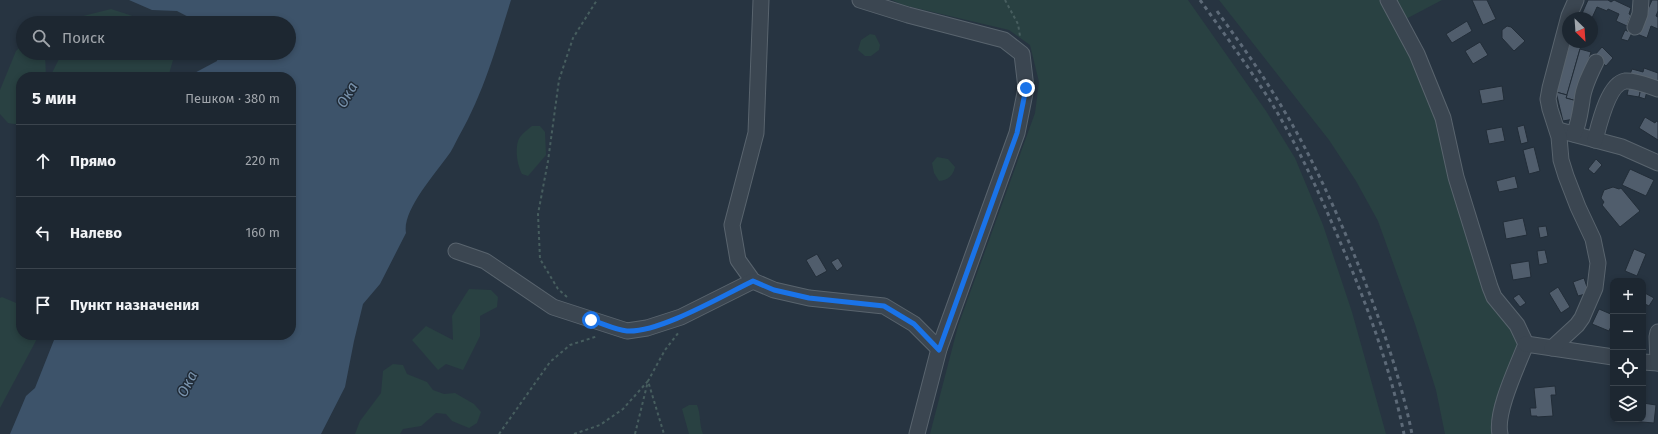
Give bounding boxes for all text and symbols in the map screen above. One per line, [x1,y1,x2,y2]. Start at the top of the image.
north arrow [1562,12,1598,48]
search box [16,16,296,60]
icon: search [30,27,52,49]
text: Поиск [62,29,105,47]
water label: Ока [333,79,361,111]
route end [1017,79,1035,97]
text: 5 мин [32,88,77,109]
text: Пешком · 380 m [185,91,280,106]
icon: ahead [32,150,54,172]
text: Прямо [70,152,116,170]
text: 220 m [245,153,280,168]
icon: left [32,222,54,244]
text: Налево [70,224,122,242]
text: 160 m [246,225,280,240]
map controls [1610,278,1646,422]
button: + [1610,278,1646,314]
icon: arrive [32,294,54,316]
text: Пункт назначения [70,296,199,314]
route start [582,311,600,329]
button: − [1610,314,1646,350]
button: locate [1610,350,1646,386]
water label: Ока [173,368,201,400]
button: layers [1610,386,1646,422]

